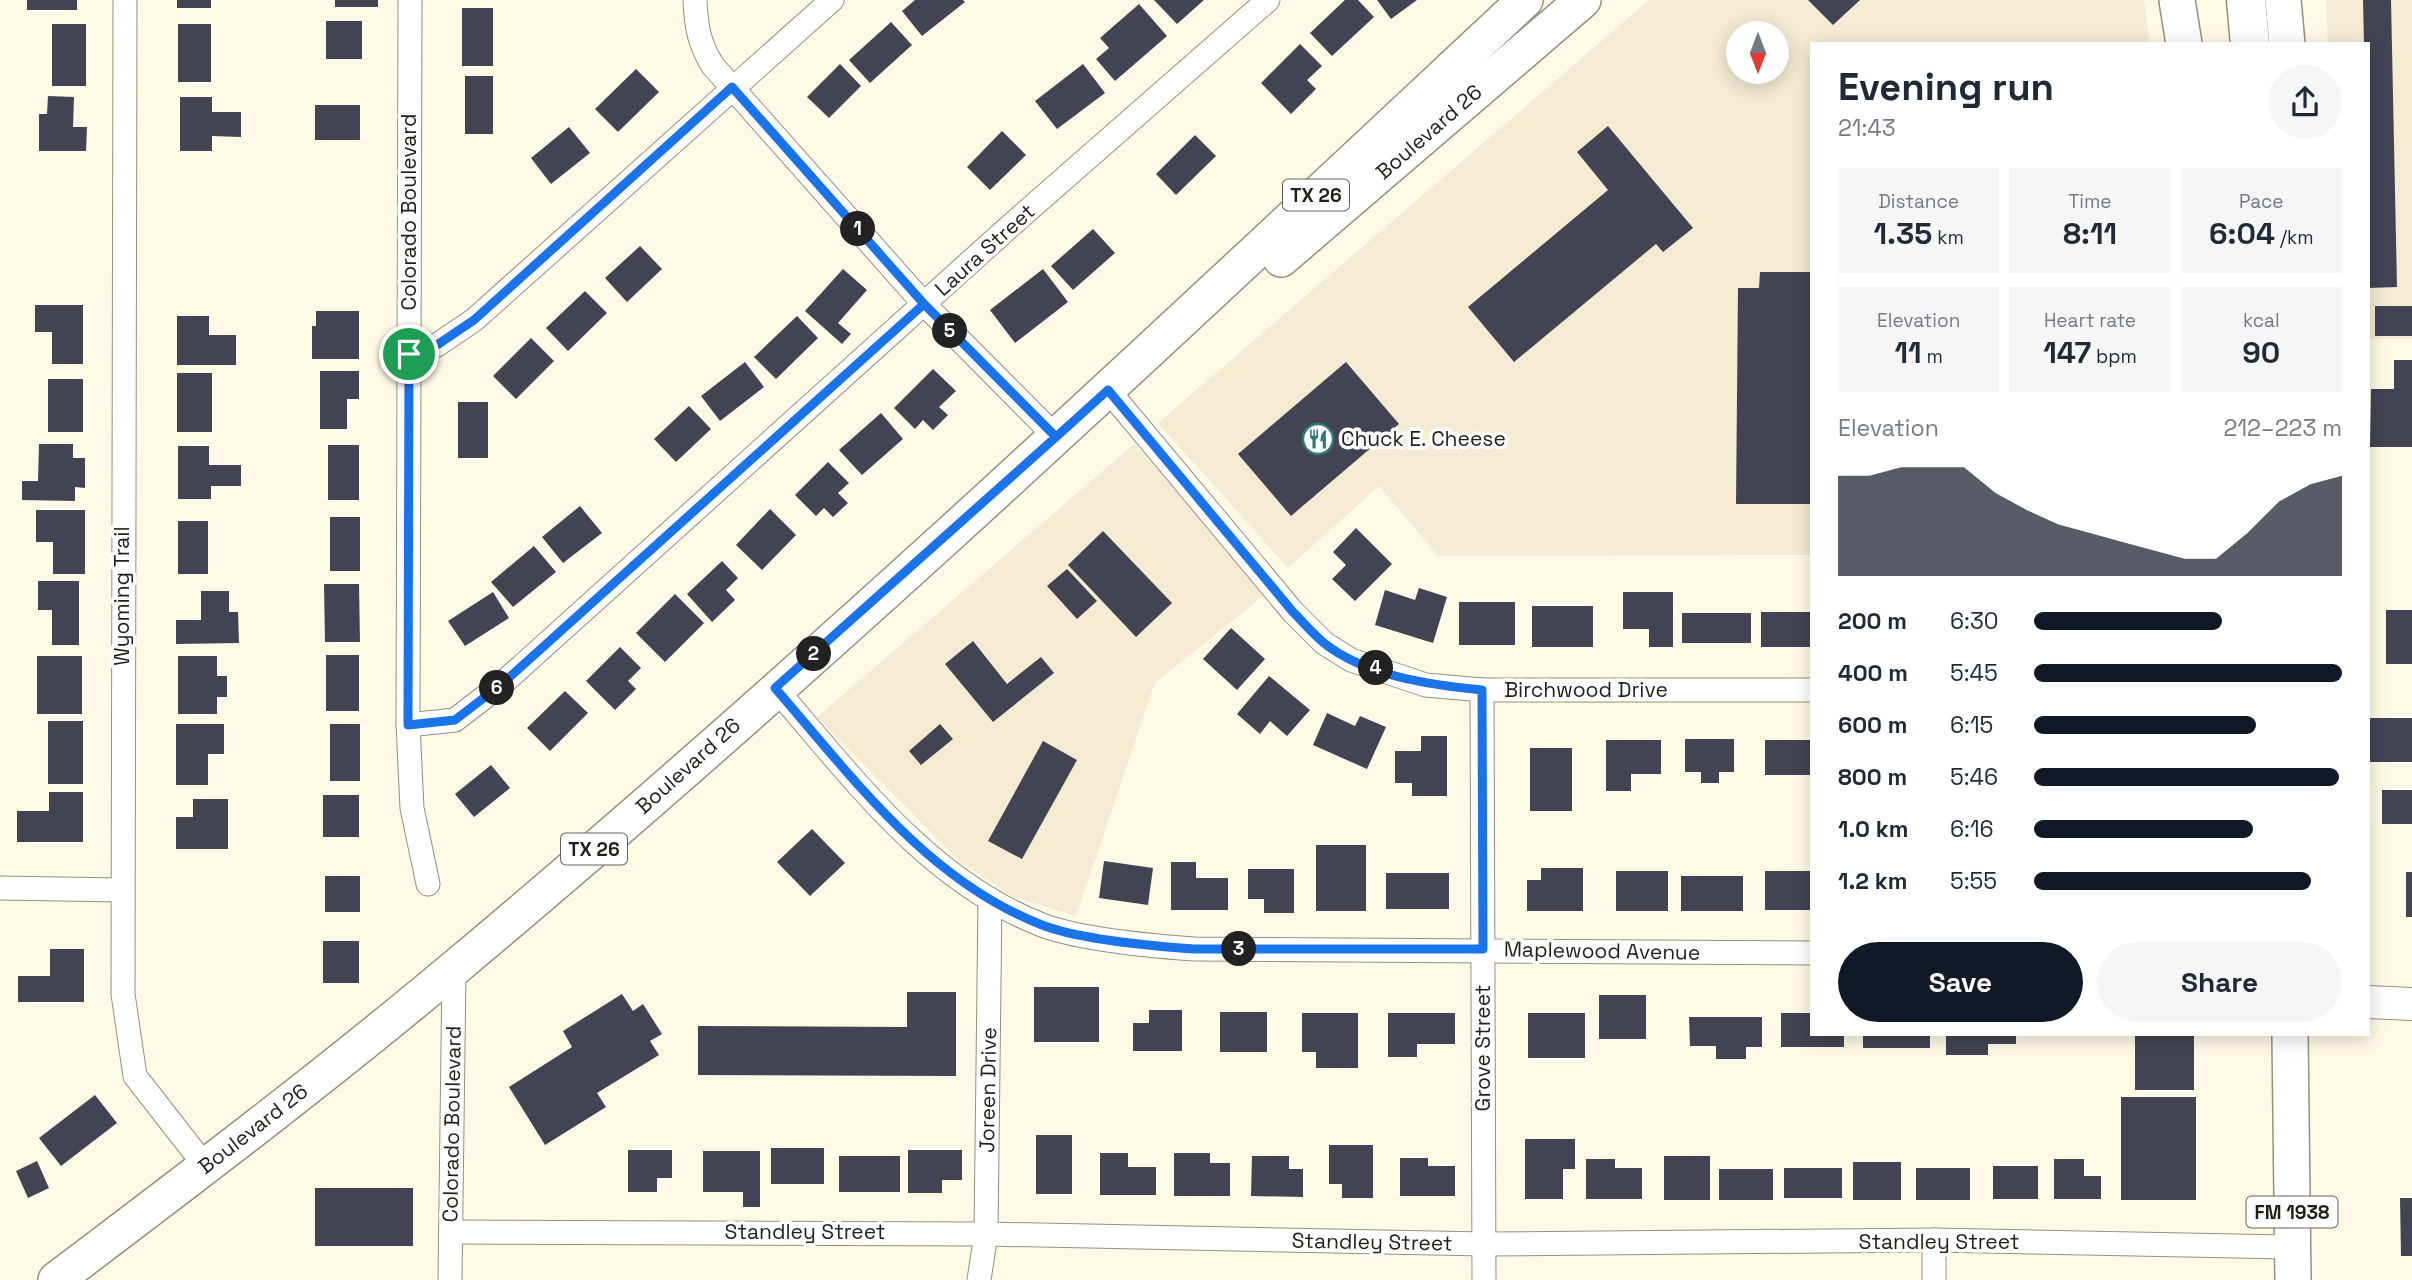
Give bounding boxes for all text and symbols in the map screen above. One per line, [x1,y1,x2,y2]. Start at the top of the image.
north arrow [1726,21,1788,84]
map controls [1726,21,1789,84]
text: Evening run [1838,63,2054,111]
button: share [2268,65,2342,139]
street label: Boulevard 26 [1370,78,1487,185]
text: 21:43 [1838,113,1896,143]
street label: Colorado Boulevard [395,114,422,310]
road number: TX 26 [1283,180,1349,210]
text: Distance [1878,189,1959,214]
text: Time [2068,189,2112,214]
text: Pace [2239,189,2284,214]
street label: Laura Street [929,198,1040,302]
pin: 1 [840,212,876,246]
text: 1.35 [1874,214,1932,253]
text: 8:11 [2063,214,2117,253]
text: 6:04 [2209,214,2275,253]
text: 1 [853,216,862,241]
text: km [1932,225,1964,250]
text: /km [2275,225,2314,250]
text: Elevation [1877,308,1960,333]
text: Heart rate [2044,308,2136,333]
text: kcal [2243,308,2280,333]
pin: 5 [932,314,968,348]
text: 5 [944,318,955,343]
pin [379,324,439,384]
text: 11 [1894,333,1922,372]
text: 147 [2043,333,2091,372]
text: 90 [2242,333,2280,372]
icon: arrive [390,335,428,373]
text: m [1922,344,1943,369]
text: bpm [2091,344,2137,369]
text: Elevation [1838,413,1939,443]
text: 212–223 m [2224,413,2342,443]
restaurant icon: Chuck E. Cheese [1301,422,1335,456]
place label: Chuck E. Cheese [1341,425,1506,452]
street label: Wyoming Trail [108,526,135,666]
text: 200 m [1838,606,1907,636]
text: 6:30 [1950,606,1999,636]
pin: 2 [796,636,832,672]
text: 2 [808,641,819,666]
pin: 4 [1358,650,1394,686]
text: 4 [1369,655,1382,680]
text: 400 m [1838,658,1908,688]
text: 5:45 [1950,658,1998,688]
pin: 6 [480,670,514,706]
text: 6 [491,675,502,700]
street label: Birchwood Drive [1504,676,1668,703]
text: 600 m [1838,710,1908,740]
text: 6:15 [1950,710,1993,740]
street label: Boulevard 26 [630,711,746,820]
text: 800 m [1838,762,1907,792]
text: 5:46 [1950,762,1998,792]
text: 1.0 km [1838,814,1908,844]
text: 6:16 [1950,814,1994,844]
road number: TX 26 [561,834,627,864]
text: 1.2 km [1838,866,1907,896]
text: 5:55 [1950,866,1997,896]
pin: 3 [1222,932,1256,967]
street label: Maplewood Avenue [1504,935,1700,966]
text: 3 [1233,936,1244,961]
button: Save [1838,942,2083,1022]
button: Share [2097,942,2342,1022]
street label: Grove Street [1469,985,1496,1111]
street label: Colorado Boulevard [436,1025,467,1223]
street label: Joreen Drive [973,1027,1002,1153]
street label: Boulevard 26 [192,1077,313,1180]
road number: FM 1938 [2246,1196,2338,1228]
street label: Standley Street [725,1218,885,1245]
street label: Standley Street [1291,1227,1453,1256]
street label: Standley Street [1859,1228,2019,1255]

